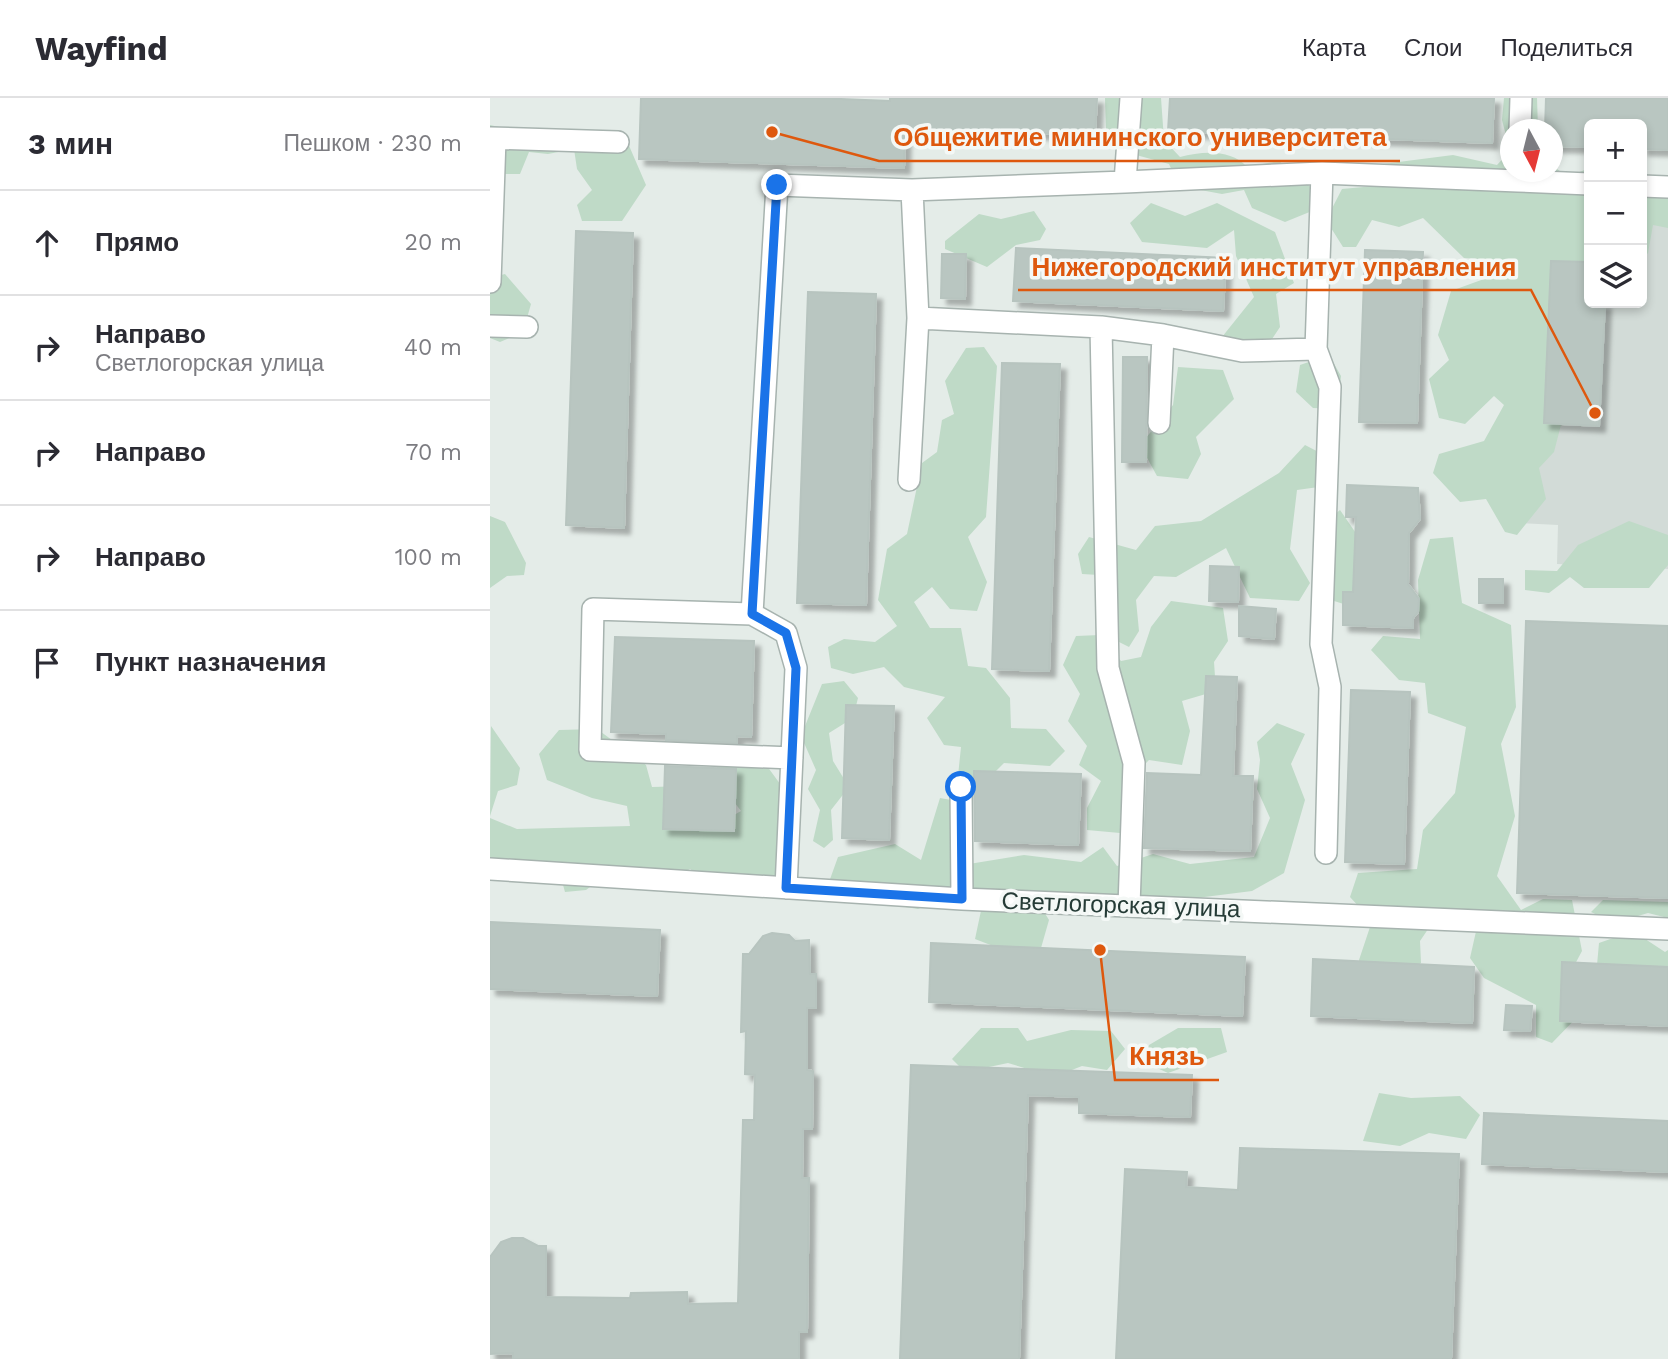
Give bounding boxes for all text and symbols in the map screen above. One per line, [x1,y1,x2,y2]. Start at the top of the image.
text: Wayfind [35,29,168,68]
text: Карта [1302,34,1366,62]
text: Слои [1404,34,1462,62]
text: Поделиться [1500,34,1633,62]
callout: Общежитие мининского университета [879,114,1400,161]
north arrow [1500,119,1563,182]
map controls [1584,119,1647,308]
button: + [1584,119,1647,182]
text: Общежитие мининского университета [893,122,1387,152]
text: 3 мин [28,126,113,161]
text: Пешком · 230 m [284,130,462,157]
route end [761,169,792,200]
button: − [1584,182,1647,245]
icon: ahead [28,224,66,262]
text: Прямо [95,227,179,257]
text: 20 m [405,229,462,256]
callout: Нижегородский институт управления [1018,243,1531,290]
button: layers [1584,245,1647,308]
text: Нижегородский институт управления [1032,252,1516,282]
text: Направо [95,319,206,349]
icon: right [28,329,66,367]
text: 40 m [404,334,462,361]
text: Светлогорская улица [95,350,324,377]
icon: right [28,434,66,472]
text: Направо [95,437,206,467]
text: 70 m [405,439,462,466]
icon: right [28,539,66,577]
text: Направо [95,542,206,572]
text: 100 m [395,544,462,571]
icon: arrive [28,644,66,682]
text: Пункт назначения [95,647,326,677]
route start [945,771,976,802]
street label: Светлогорская улица [1001,887,1242,923]
callout: Князь [1115,1033,1219,1080]
text: Князь [1129,1041,1205,1071]

